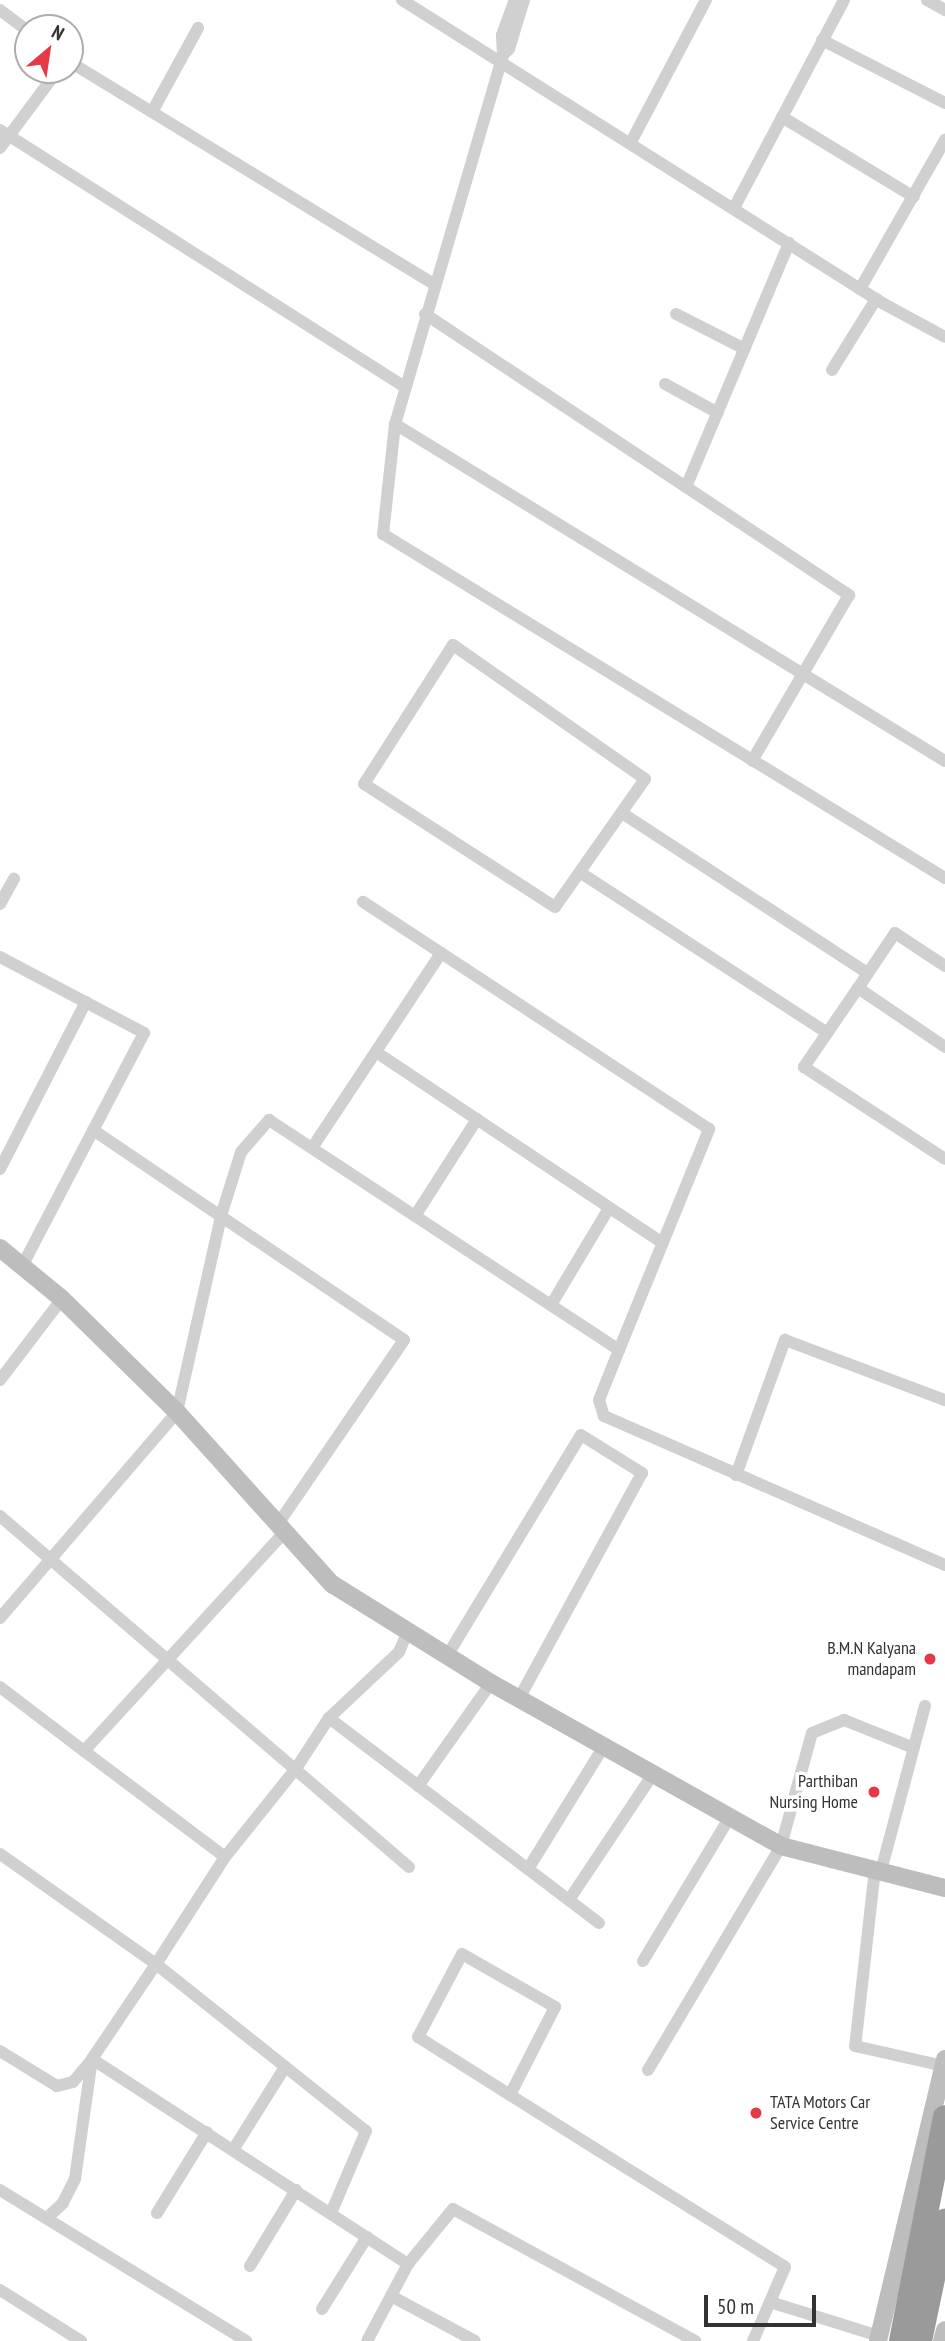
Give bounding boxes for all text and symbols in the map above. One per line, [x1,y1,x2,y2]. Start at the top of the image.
north arrow [14,14,84,84]
text: N [48,19,69,45]
place label: B.M.N Kalyana mandapam [827,1638,916,1680]
marker: B.M.N Kalyana mandapam [922,1651,938,1667]
place label: Parthiban Nursing Home [770,1771,858,1814]
marker: Parthiban Nursing Home [864,1782,884,1802]
place label: TATA Motors Car Service Centre [770,2092,871,2134]
marker: TATA Motors Car Service Centre [748,2105,764,2121]
scale bar [707,2282,819,2326]
text: 50 m [717,2293,754,2320]

